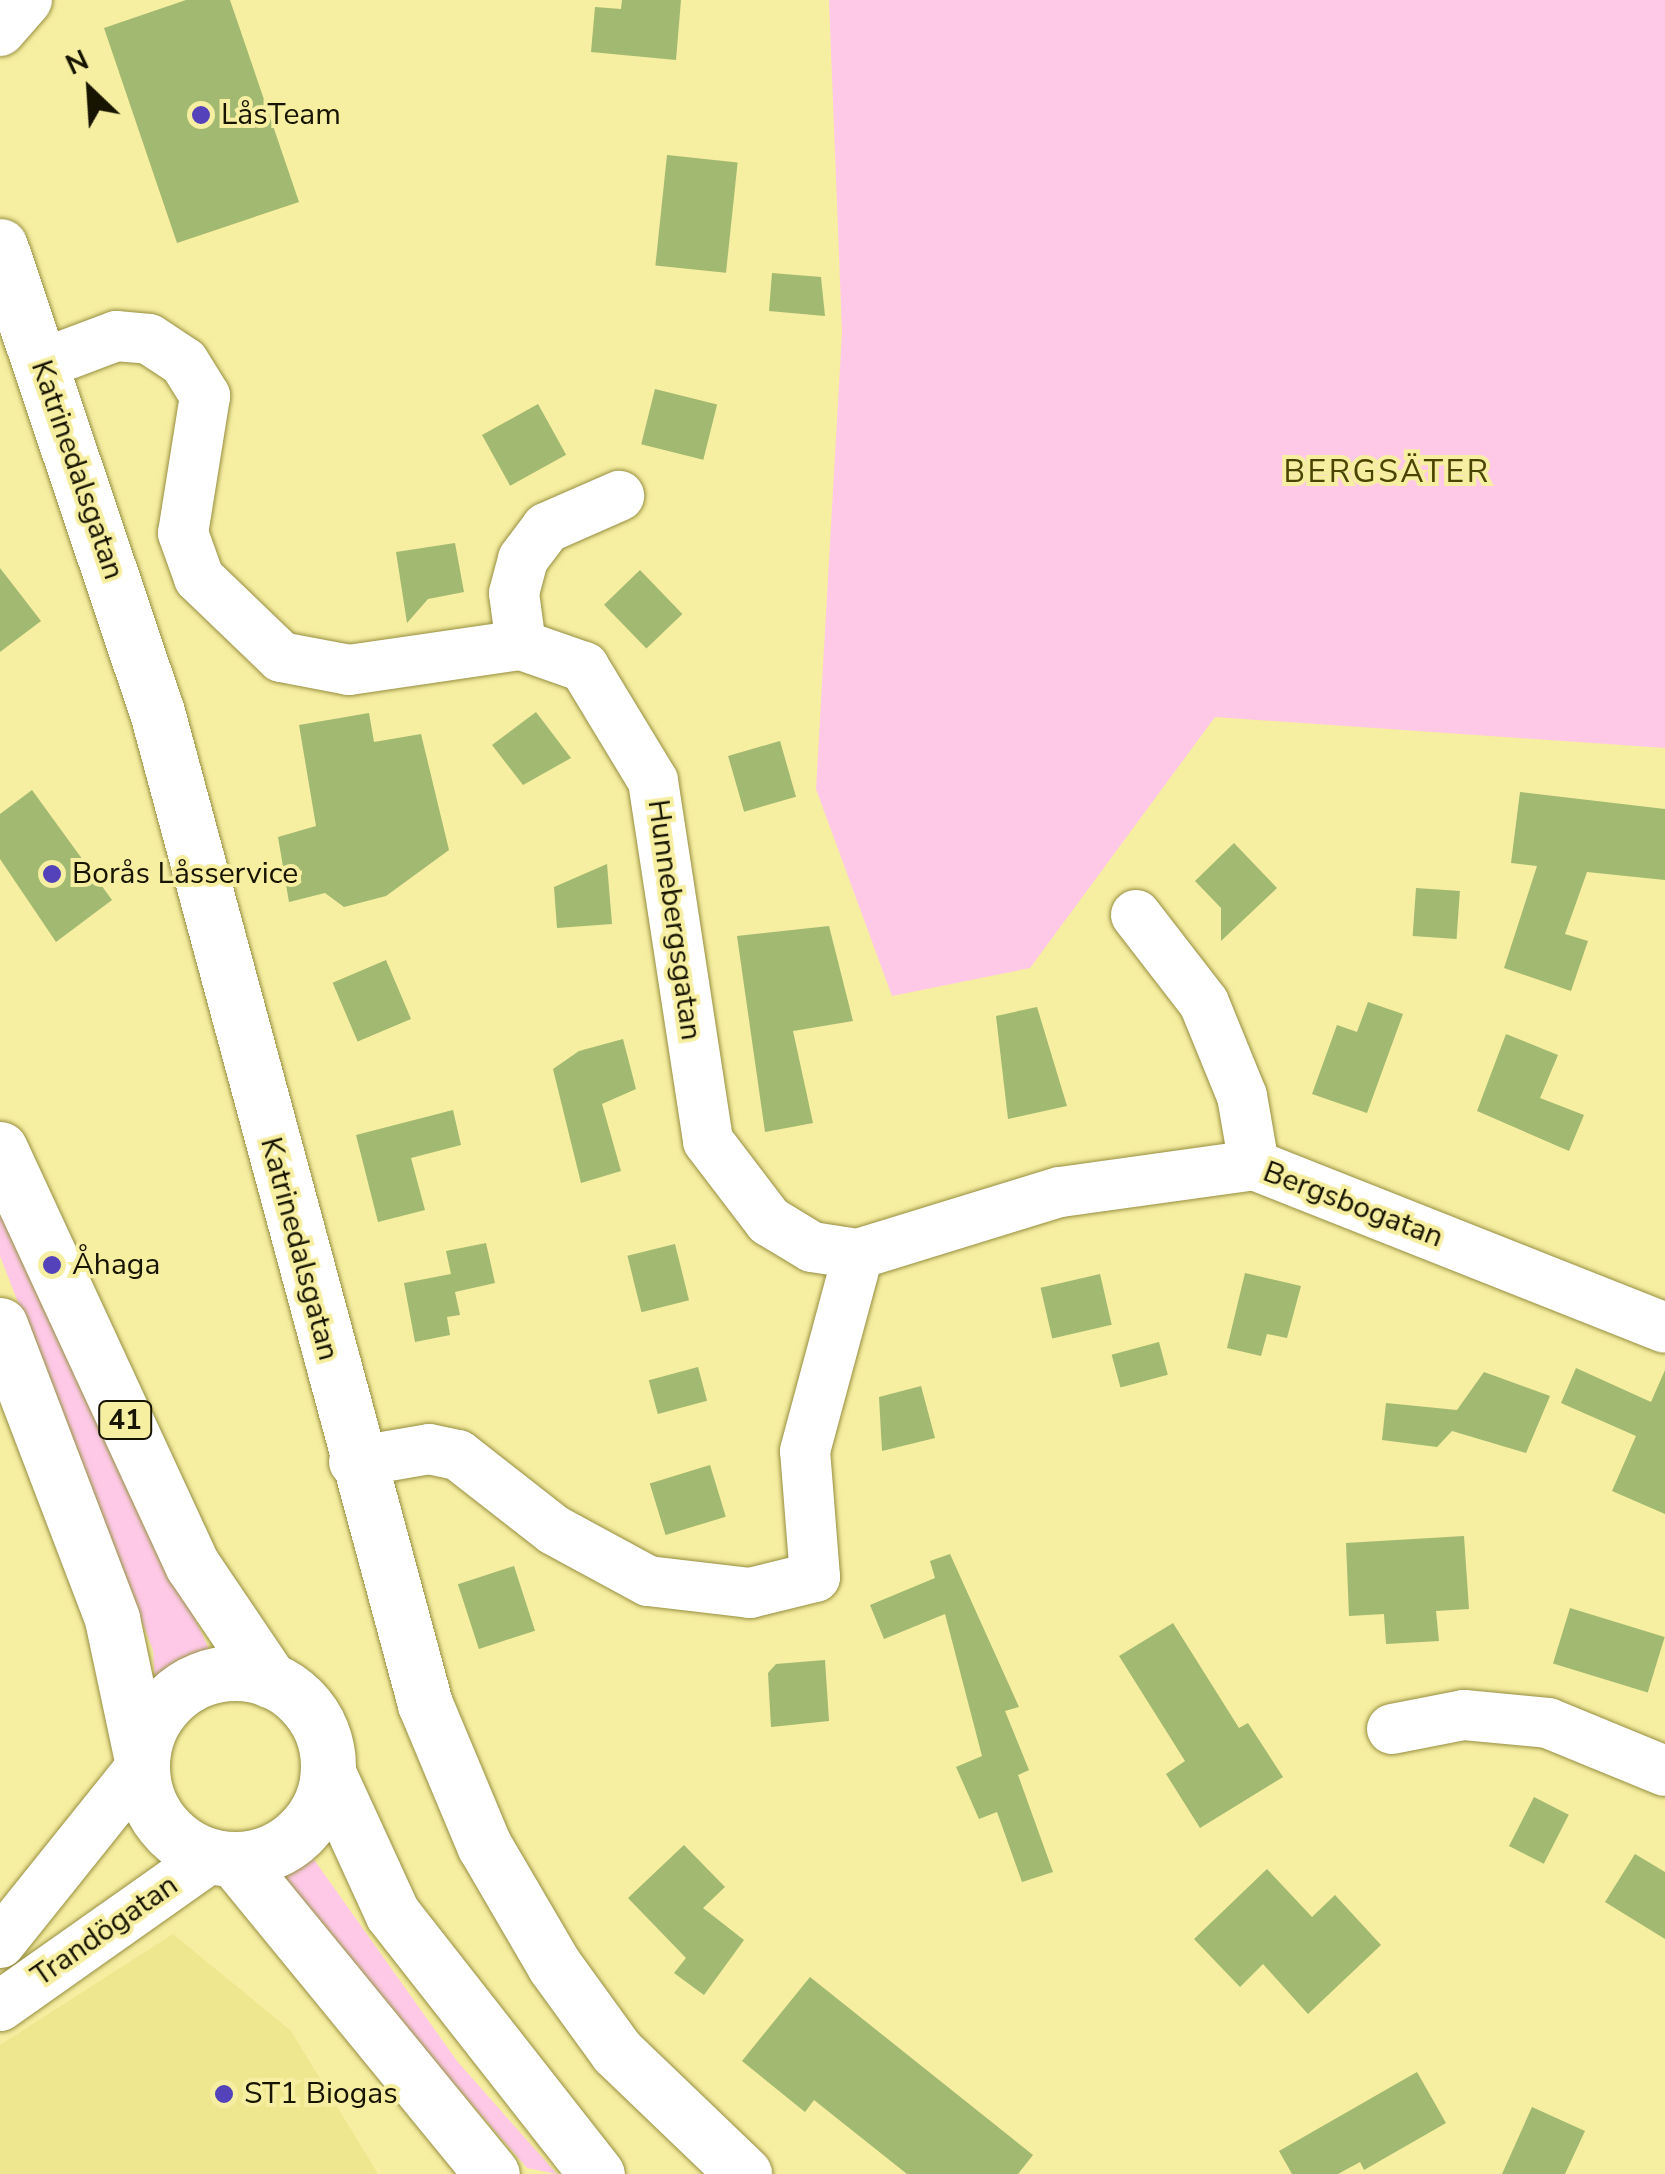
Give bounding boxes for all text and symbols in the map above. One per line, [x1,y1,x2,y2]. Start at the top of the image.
north arrow [40,40,140,140]
text: N [60,41,95,84]
place label: LåsTeam [221,97,341,133]
marker: LåsTeam [190,104,212,126]
street label: Katrinedalsgatan [23,356,131,584]
district label: BERGSÄTER [1283,453,1491,491]
street label: Hunnebergsgatan [639,797,709,1043]
place label: Borås Låsservice [72,856,298,892]
marker: Borås Låsservice [41,863,63,885]
street label: Katrinedalsgatan [252,1134,346,1364]
street label: Bergsbogatan [1258,1154,1448,1256]
place label: Åhaga [72,1247,160,1283]
marker: Åhaga [41,1254,63,1276]
road number: 41 [98,1397,152,1443]
street label: Trandögatan [25,1867,185,1995]
place label: ST1 Biogas [244,2076,398,2112]
marker: ST1 Biogas [213,2083,235,2105]

